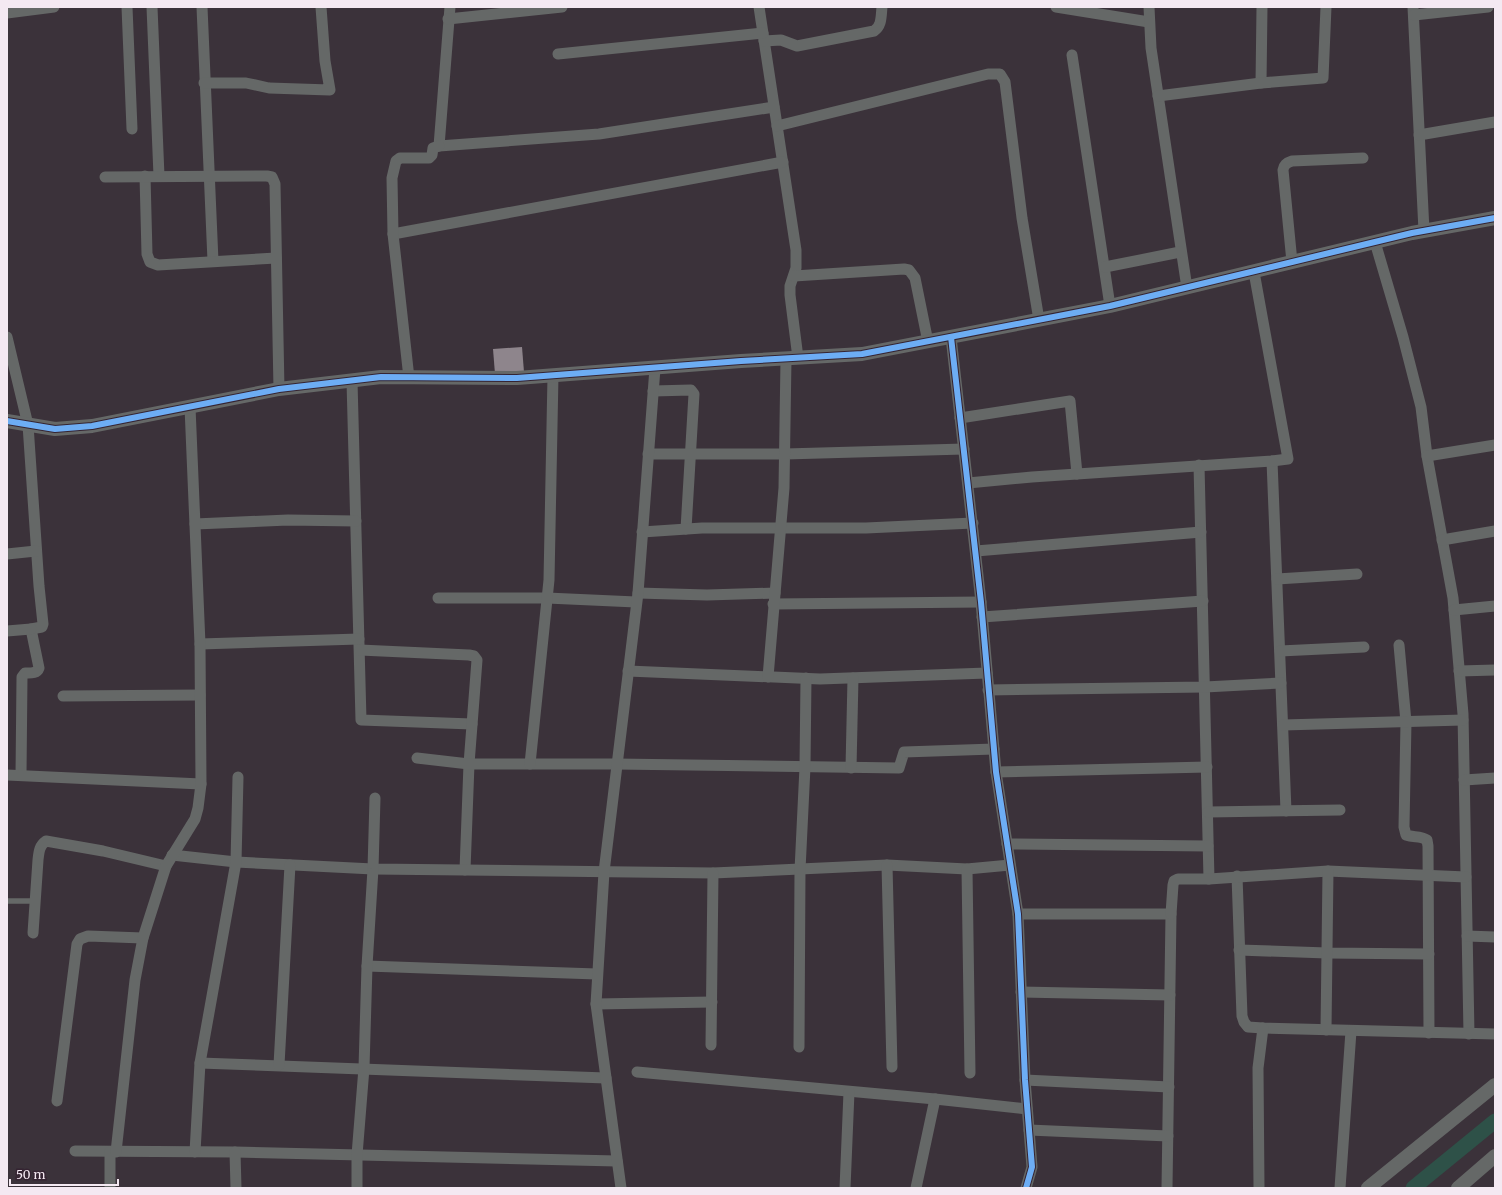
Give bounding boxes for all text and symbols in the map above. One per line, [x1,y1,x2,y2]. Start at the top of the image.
scale bar [10,1161,118,1187]
text: 50 m [16,1167,45,1182]

